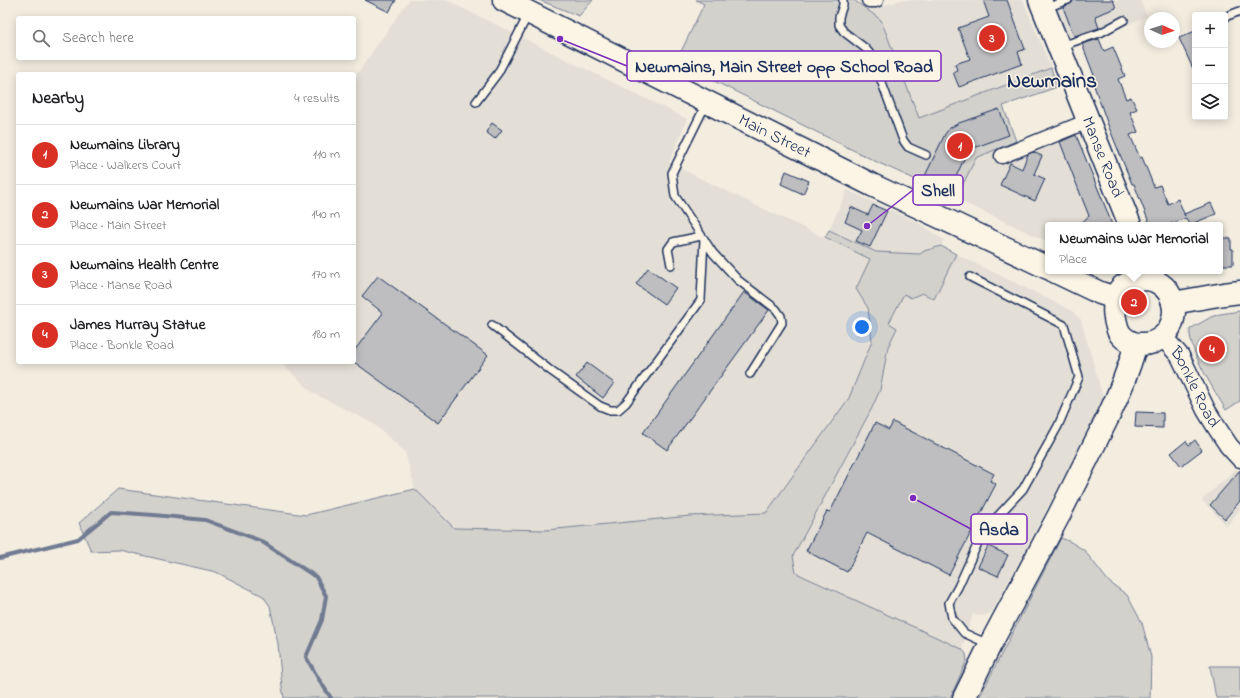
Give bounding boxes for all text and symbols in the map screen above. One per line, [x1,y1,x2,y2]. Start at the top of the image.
north arrow [1144,12,1180,48]
map controls [1192,12,1228,120]
button: + [1192,12,1228,48]
search box [16,16,356,60]
pin: 3 [979,23,1005,53]
icon: search [30,27,52,49]
text: Search here [62,27,134,49]
button: − [1192,48,1228,84]
callout: Newmains, Main Street opp School Road [627,51,941,81]
text: Newmains, Main Street opp School Road [635,55,934,81]
district label: Newmains [1007,67,1097,97]
button: layers [1192,84,1228,120]
text: Nearby [32,86,84,111]
text: 4 results [294,89,340,108]
street label: Main Street [734,107,815,165]
street label: Manse Road [1075,113,1130,202]
pin: 1 [947,131,973,161]
text: Newmains Library [70,134,180,156]
text: 1 [43,145,47,164]
text: 110 m [313,145,340,164]
text: Place · Walkers Court [70,156,181,175]
callout: Shell [913,175,963,205]
text: Shell [921,179,955,205]
text: Newmains War Memorial [70,194,219,216]
text: 2 [42,205,48,224]
text: 140 m [312,205,340,224]
text: Place · Main Street [70,216,167,235]
popup [1045,222,1223,274]
text: Newmains War Memorial [1059,228,1209,250]
text: Place [1059,250,1087,269]
text: Newmains Health Centre [70,254,219,276]
text: 3 [42,265,48,284]
text: 170 m [312,265,340,284]
text: Place · Manse Road [70,276,172,295]
pin: 2 [1121,287,1147,317]
text: James Murray Statue [70,314,205,336]
your location [852,317,872,337]
text: 4 [42,325,48,344]
text: 180 m [312,325,340,344]
pin: 4 [1199,334,1225,364]
text: Place · Bonkle Road [70,336,174,355]
street label: Bonkle Road [1164,340,1227,433]
callout: Asda [971,514,1027,544]
text: Asda [979,518,1019,544]

